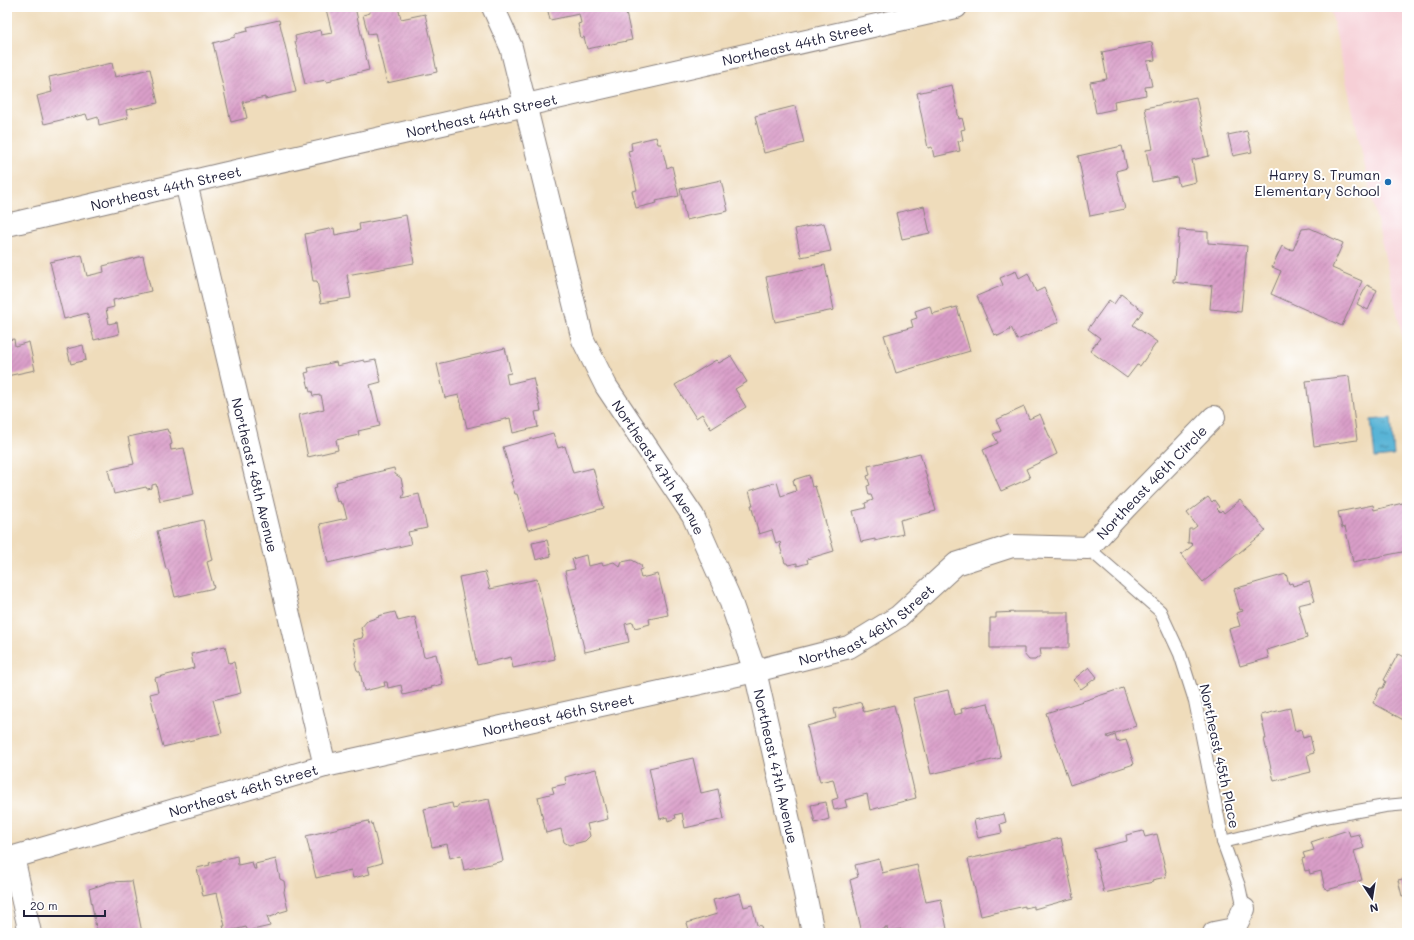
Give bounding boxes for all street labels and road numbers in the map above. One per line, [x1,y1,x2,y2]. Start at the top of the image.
street label: Northeast 44th Street [720,17,875,70]
street label: Northeast 44th Street [404,89,559,142]
street label: Northeast 44th Street [88,161,243,215]
street label: Northeast 48th Avenue [228,396,283,554]
street label: Northeast 47th Avenue [608,396,710,538]
street label: Northeast 46th Circle [1092,421,1211,543]
street label: Northeast 46th Street [796,580,938,669]
street label: Northeast 45th Place [1195,682,1245,830]
street label: Northeast 47th Avenue [750,687,803,845]
street label: Northeast 46th Street [481,689,636,740]
street label: Northeast 46th Street [166,759,320,821]

